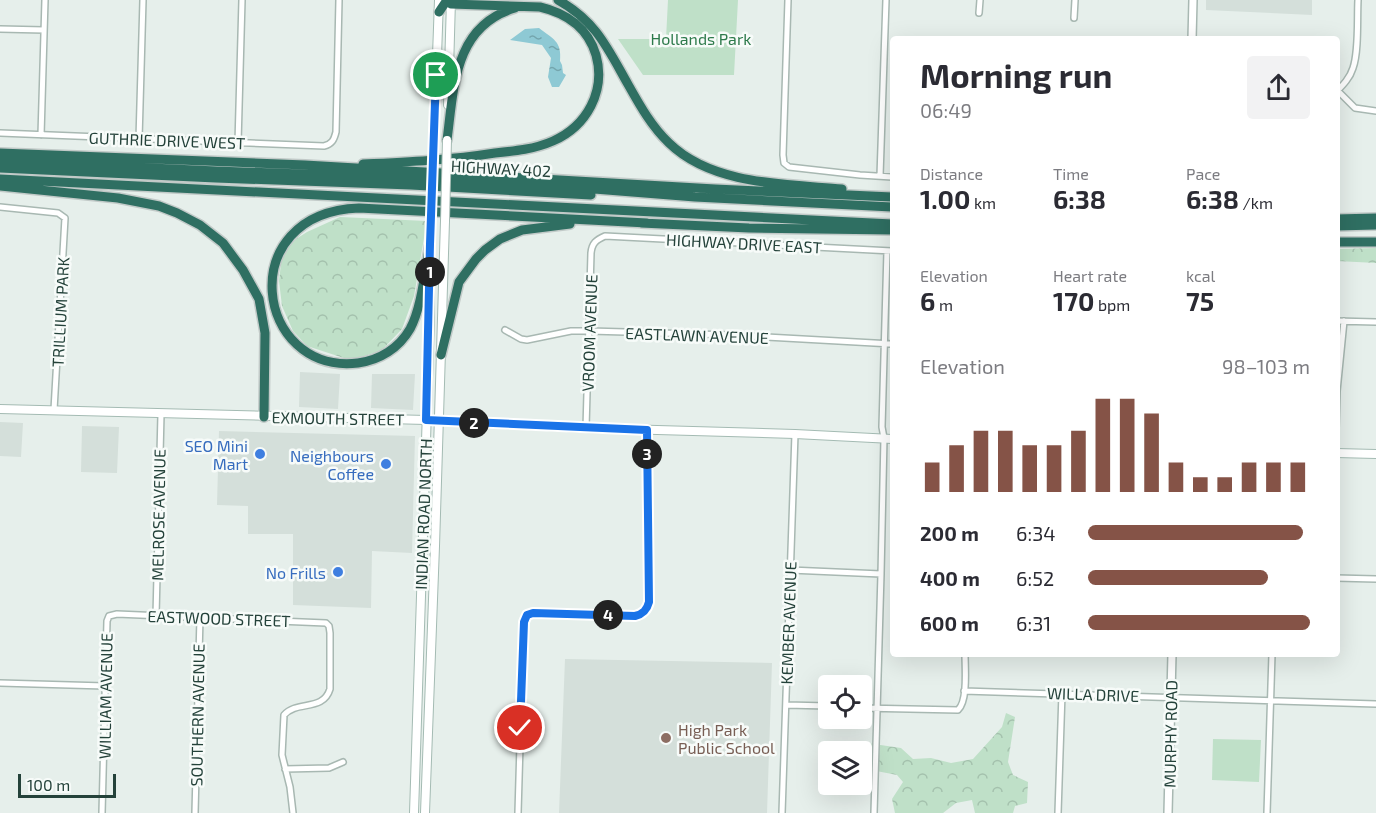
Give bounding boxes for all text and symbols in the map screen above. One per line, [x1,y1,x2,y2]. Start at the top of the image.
park label: Hollands Park [651,29,751,48]
pin [410,49,461,100]
text: Morning run [920,55,1112,95]
button: share [1247,56,1310,119]
icon: arrive [419,58,452,91]
text: 06:49 [920,98,972,122]
street label: GUTHRIE DRIVE WEST [88,128,246,152]
street label: HIGHWAY 402 [450,156,552,180]
text: Distance [920,164,983,183]
text: Time [1053,164,1089,183]
text: Pace [1186,164,1220,183]
text: 1.00 [920,183,970,214]
text: 6:38 [1053,183,1106,214]
text: 6:38 [1186,183,1239,214]
text: km [970,193,996,212]
text: /km [1239,193,1273,212]
street label: HIGHWAY DRIVE EAST [666,229,822,257]
street label: TRILLIUM PARK [48,256,72,368]
pin: 1 [415,257,445,287]
text: 1 [427,262,433,281]
text: Elevation [920,266,988,285]
text: Heart rate [1053,266,1127,285]
text: kcal [1186,266,1215,285]
street label: VROOM AVENUE [577,274,601,392]
text: 6 [920,285,935,316]
text: 170 [1053,285,1094,316]
text: 75 [1186,285,1214,316]
text: m [935,295,953,314]
text: bpm [1094,295,1130,314]
street label: EASTLAWN AVENUE [625,323,769,347]
text: Elevation [920,354,1005,378]
text: 98–103 m [1222,354,1310,378]
street label: EXMOUTH STREET [271,407,405,429]
pin: 2 [459,408,489,438]
text: 2 [469,413,479,432]
place label: SEO Mini Mart [185,436,248,473]
street label: INDIAN ROAD NORTH [411,438,435,590]
pin: 3 [632,439,662,469]
text: 3 [642,444,652,463]
place label: Neighbours Coffee [290,446,374,483]
marker: SEO Mini Mart [253,447,267,461]
street label: MELROSE AVENUE [147,449,169,581]
marker: Neighbours Coffee [379,457,393,471]
text: 200 m [920,521,979,545]
text: 6:34 [1016,521,1056,545]
street label: KEMBER AVENUE [776,561,800,685]
place label: No Frills [266,563,326,582]
marker: No Frills [331,565,345,579]
text: 400 m [920,566,980,590]
text: 6:52 [1016,566,1054,590]
pin: 4 [593,600,623,630]
text: 4 [603,605,613,624]
street label: EASTWOOD STREET [147,606,291,630]
text: 600 m [920,611,979,635]
text: 6:31 [1016,611,1051,635]
street label: WILLIAM AVENUE [94,633,116,759]
street label: SOUTHERN AVENUE [186,643,208,786]
map controls [818,675,872,795]
button: locate [818,675,872,729]
street label: MURPHY ROAD [1160,680,1180,788]
street label: WILLA DRIVE [1047,683,1140,705]
pin [494,702,545,753]
icon: check [503,711,536,744]
place label: High Park Public School [678,720,775,757]
marker: High Park Public School [659,731,673,745]
button: layers [818,741,872,795]
scale bar [18,771,116,798]
text: 100 m [27,775,70,794]

